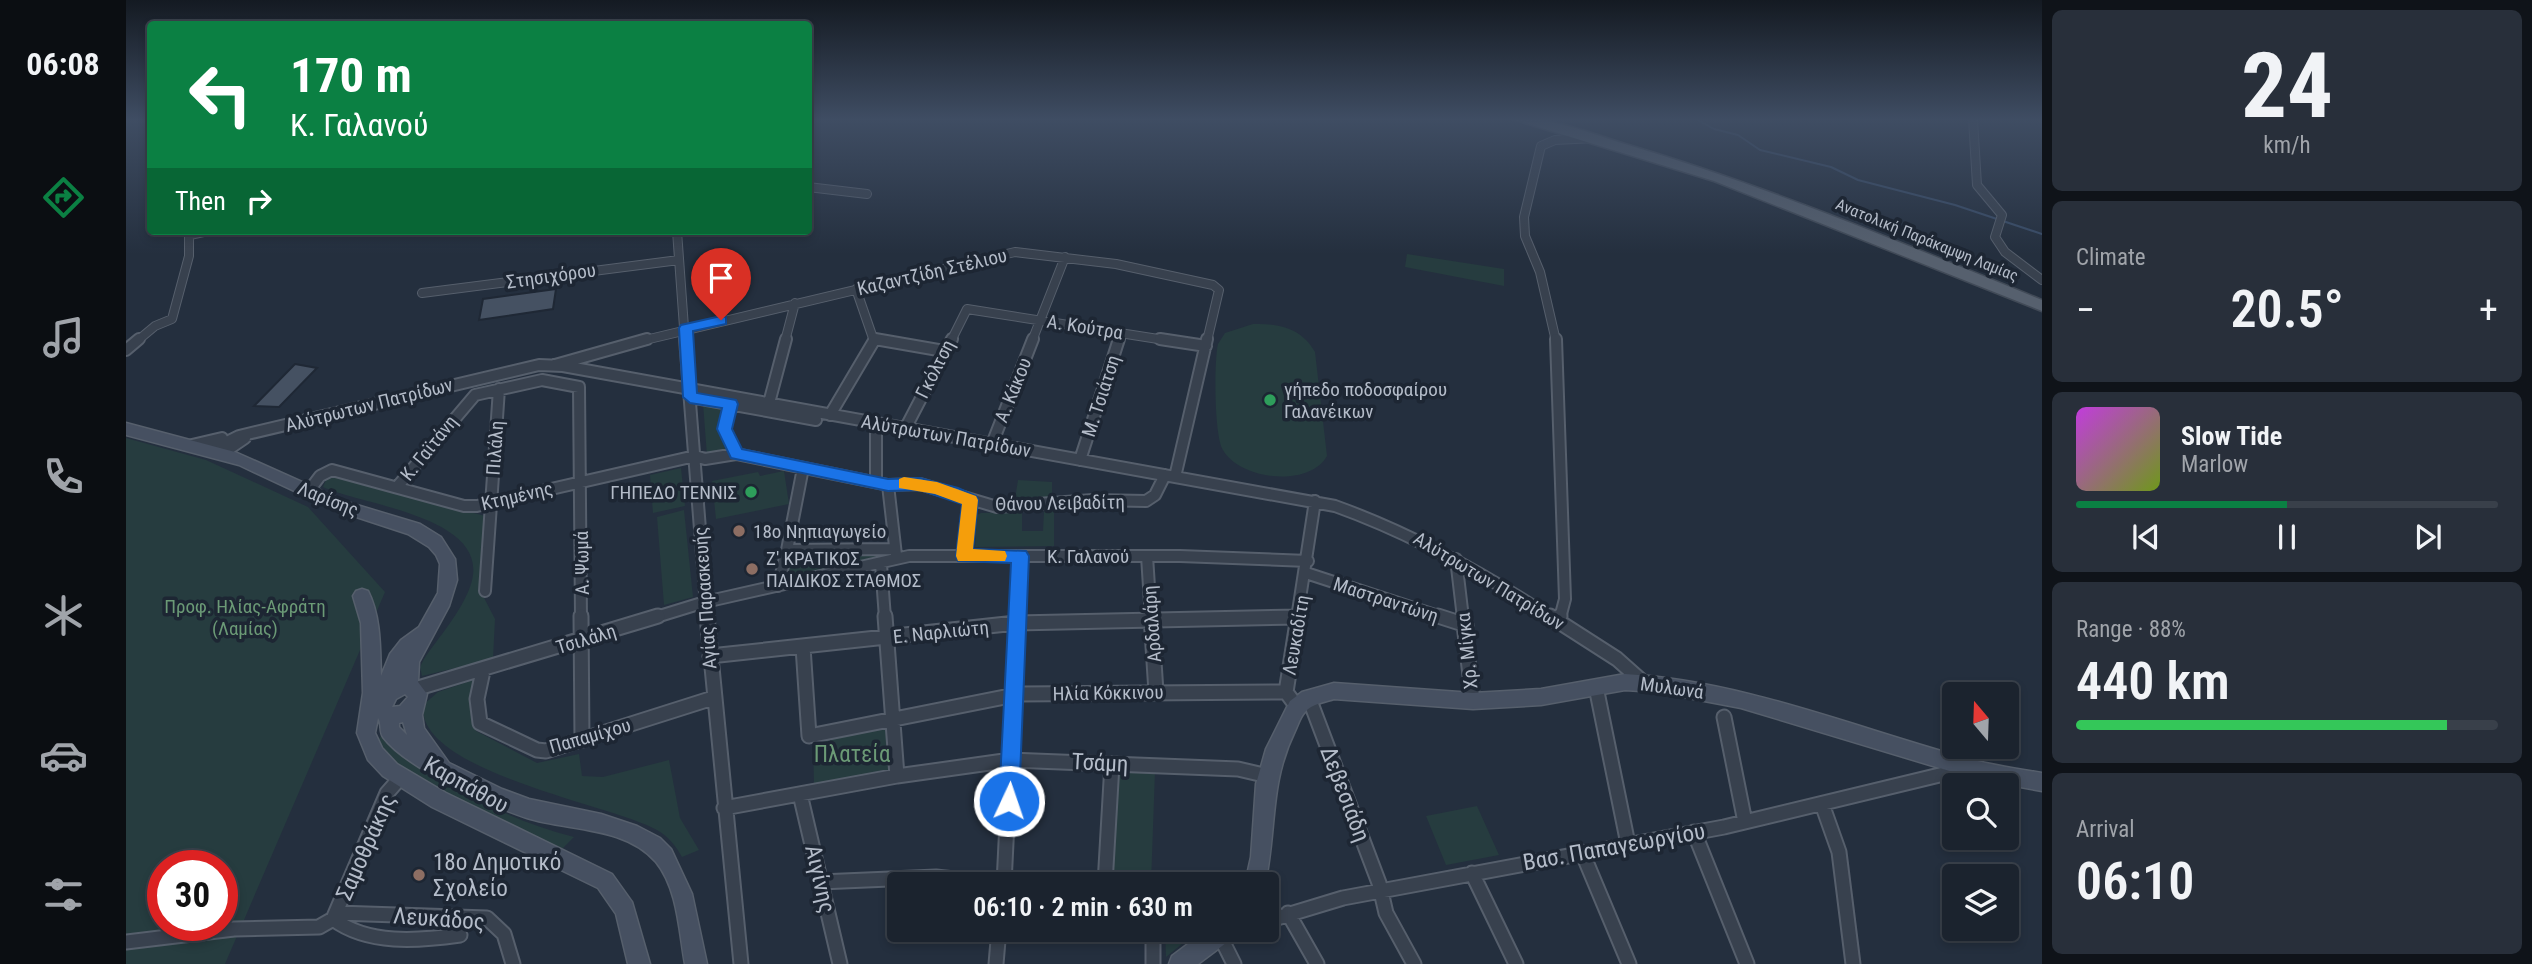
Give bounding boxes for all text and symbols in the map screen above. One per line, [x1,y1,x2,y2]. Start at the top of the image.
text: 24 [2241,33,2333,139]
text: 06:08 [26,45,100,83]
text: 170 m [290,47,412,104]
icon: left [175,49,266,140]
text: Κ. Γαλανού [290,106,428,144]
text: km/h [2263,132,2311,159]
icon: directions [39,173,88,222]
icon: right [240,182,278,220]
text: Then [175,186,226,216]
street label: Ανατολική Παράκαμψη Λαμίας [1833,195,2021,285]
street label: Καζαντζίδη Στέλιου [855,244,1009,300]
text: Climate [2076,244,2146,271]
pin [691,248,751,320]
street label: Στησιχόρου [505,258,597,294]
icon: arrive [702,259,740,297]
text: 20.5° [2230,279,2344,340]
text: − [2076,288,2095,332]
text: + [2479,288,2498,332]
street label: Α. Κούτρα [1045,310,1125,344]
icon: music [39,313,88,362]
street label: Γκόλτση [911,336,959,402]
street label: Μ. Τσιάτση [1077,352,1125,440]
street label: Α. Κάκου [990,354,1036,426]
street label: Αλύτρωτων Πατρίδων [283,373,455,437]
place label: γήπεδο ποδοσφαίρου Γαλανέικων [1284,378,1447,423]
marker: γήπεδο ποδοσφαίρου Γαλανέικων [1262,392,1278,408]
street label: Κ. Γαϊτάνη [396,410,462,486]
street label: Αλύτρωτων Πατρίδων [859,410,1033,462]
street label: Πιλάλη [482,420,508,476]
text: Slow Tide [2181,421,2282,451]
text: Marlow [2181,451,2248,478]
icon: phone [39,452,88,501]
street label: Λαρίσης [294,476,362,522]
street label: Κτημένης [479,477,555,515]
place label: ΓΗΠΕΔΟ ΤΕΝΝΙΣ [610,481,737,504]
marker: ΓΗΠΕΔΟ ΤΕΝΝΙΣ [743,484,759,500]
street label: Θάνου Λειβαδίτη [995,490,1125,516]
icon: previous [2127,518,2165,556]
icon: pause [2268,518,2306,556]
icon: next [2409,518,2447,556]
place label: 18ο Νηπιαγωγείο [753,520,886,543]
marker: 18ο Νηπιαγωγείο [731,523,747,539]
street label: Αγίας Παρασκευής [689,526,721,670]
street label: Αλύτρωτων Πατρίδων [1409,527,1569,635]
street label: Α. Ψωμά [570,530,594,595]
street label: Κ. Γαλανού [1047,545,1129,568]
place label: Ζ' ΚΡΑΤΙΚΟΣ ΠΑΙΔΙΚΟΣ ΣΤΑΘΜΟΣ [766,547,921,592]
marker: Ζ' ΚΡΑΤΙΚΟΣ ΠΑΙΔΙΚΟΣ ΣΤΑΘΜΟΣ [744,561,760,577]
street label: Μαστραντώνη [1331,572,1441,628]
street label: Αρδαλάρη [1138,585,1166,663]
icon: climate [39,591,88,640]
street label: Λευκαδίτη [1278,593,1314,677]
park label: Προφ. Ηλίας-Αφράτη (Λαμίας) [164,595,326,640]
street label: Χρ. Μίγκα [1452,611,1482,690]
street label: Ε. Ναρλιώτη [892,616,990,648]
text: Range · 88% [2076,616,2186,643]
street label: Τσιλάλη [553,619,619,659]
text: 440 km [2076,651,2230,712]
street label: Μυλωνά [1639,672,1706,704]
street label: Ηλία Κόκκινου [1052,681,1164,705]
north arrow [1942,682,2020,760]
map controls [1942,682,2019,941]
street label: Παπαμίχου [547,713,633,759]
icon: car [39,731,88,780]
park label: Πλατεία [814,741,890,768]
street label: Δεβεσιάδη [1314,742,1376,846]
street label: Τσάμη [1071,748,1129,778]
street label: Καρπάθου [419,751,513,819]
position arrow [972,764,1046,838]
button: search [1942,773,2019,850]
street label: Σαμοθράκης [331,789,401,905]
text: Arrival [2076,816,2135,843]
street label: Βασ. Παπαγεωργίου [1521,818,1707,876]
street label: Αιγίνης [799,842,841,916]
place label: 18ο Δημοτικό Σχολείο [433,849,561,902]
speed limit sign: 30 [147,850,238,941]
text: 06:10 [2076,851,2194,912]
button: layers [1942,864,2019,941]
marker: 18ο Δημοτικό Σχολείο [411,867,427,883]
icon: filters [39,870,88,919]
text: 06:10 · 2 min · 630 m [973,892,1193,922]
street label: Λευκάδος [392,902,486,936]

